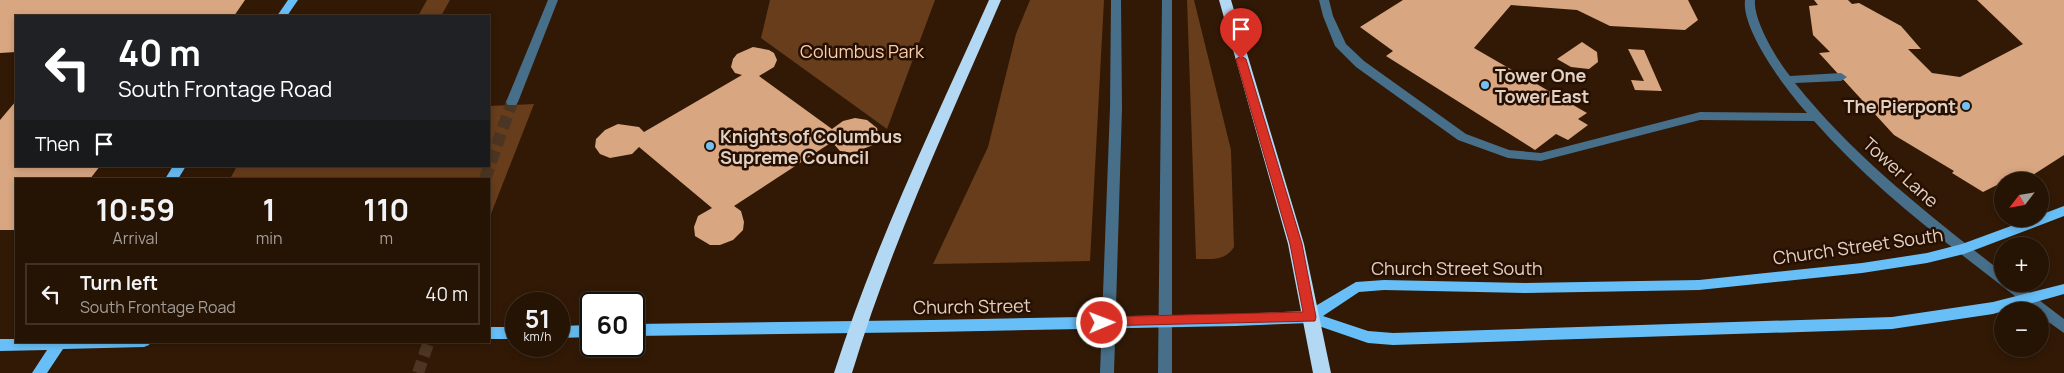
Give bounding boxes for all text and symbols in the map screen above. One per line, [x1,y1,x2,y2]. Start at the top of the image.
pin [1220,8,1262,59]
icon: arrive [1227,15,1255,43]
text: 40 m [118,29,201,77]
icon: left [35,35,100,100]
park label: Columbus Park [800,39,925,63]
place label: Tower One Tower East [1495,63,1589,108]
text: South Frontage Road [118,74,332,104]
marker: Tower One Tower East [1479,79,1491,91]
place label: The Pierpont [1844,94,1956,118]
marker: The Pierpont [1960,100,1972,112]
place label: Knights of Columbus Supreme Council [720,124,902,169]
icon: arrive [90,130,118,158]
text: Then [35,131,80,157]
street label: Tower Lane [1858,132,1944,212]
marker: Knights of Columbus Supreme Council [704,140,716,152]
north arrow [1994,172,2049,228]
map controls [1994,172,2049,357]
text: 10:59 [96,189,175,230]
text: 1 [263,189,276,230]
text: 110 [363,189,409,230]
street label: Church Street South [1771,222,1945,270]
text: Arrival [113,227,158,249]
text: min [256,227,283,249]
text: m [379,227,393,249]
button: + [1994,237,2049,292]
street label: Church Street South [1371,256,1543,280]
text: Turn left [80,270,158,296]
icon: left [37,280,65,308]
text: 40 m [425,281,468,307]
speed limit sign: 60 [580,292,645,357]
street label: Church Street [913,293,1031,319]
text: South Frontage Road [80,296,236,318]
position arrow [1075,296,1127,348]
text: 51 [525,301,550,336]
button: − [1994,302,2049,357]
text: km/h [524,328,551,345]

